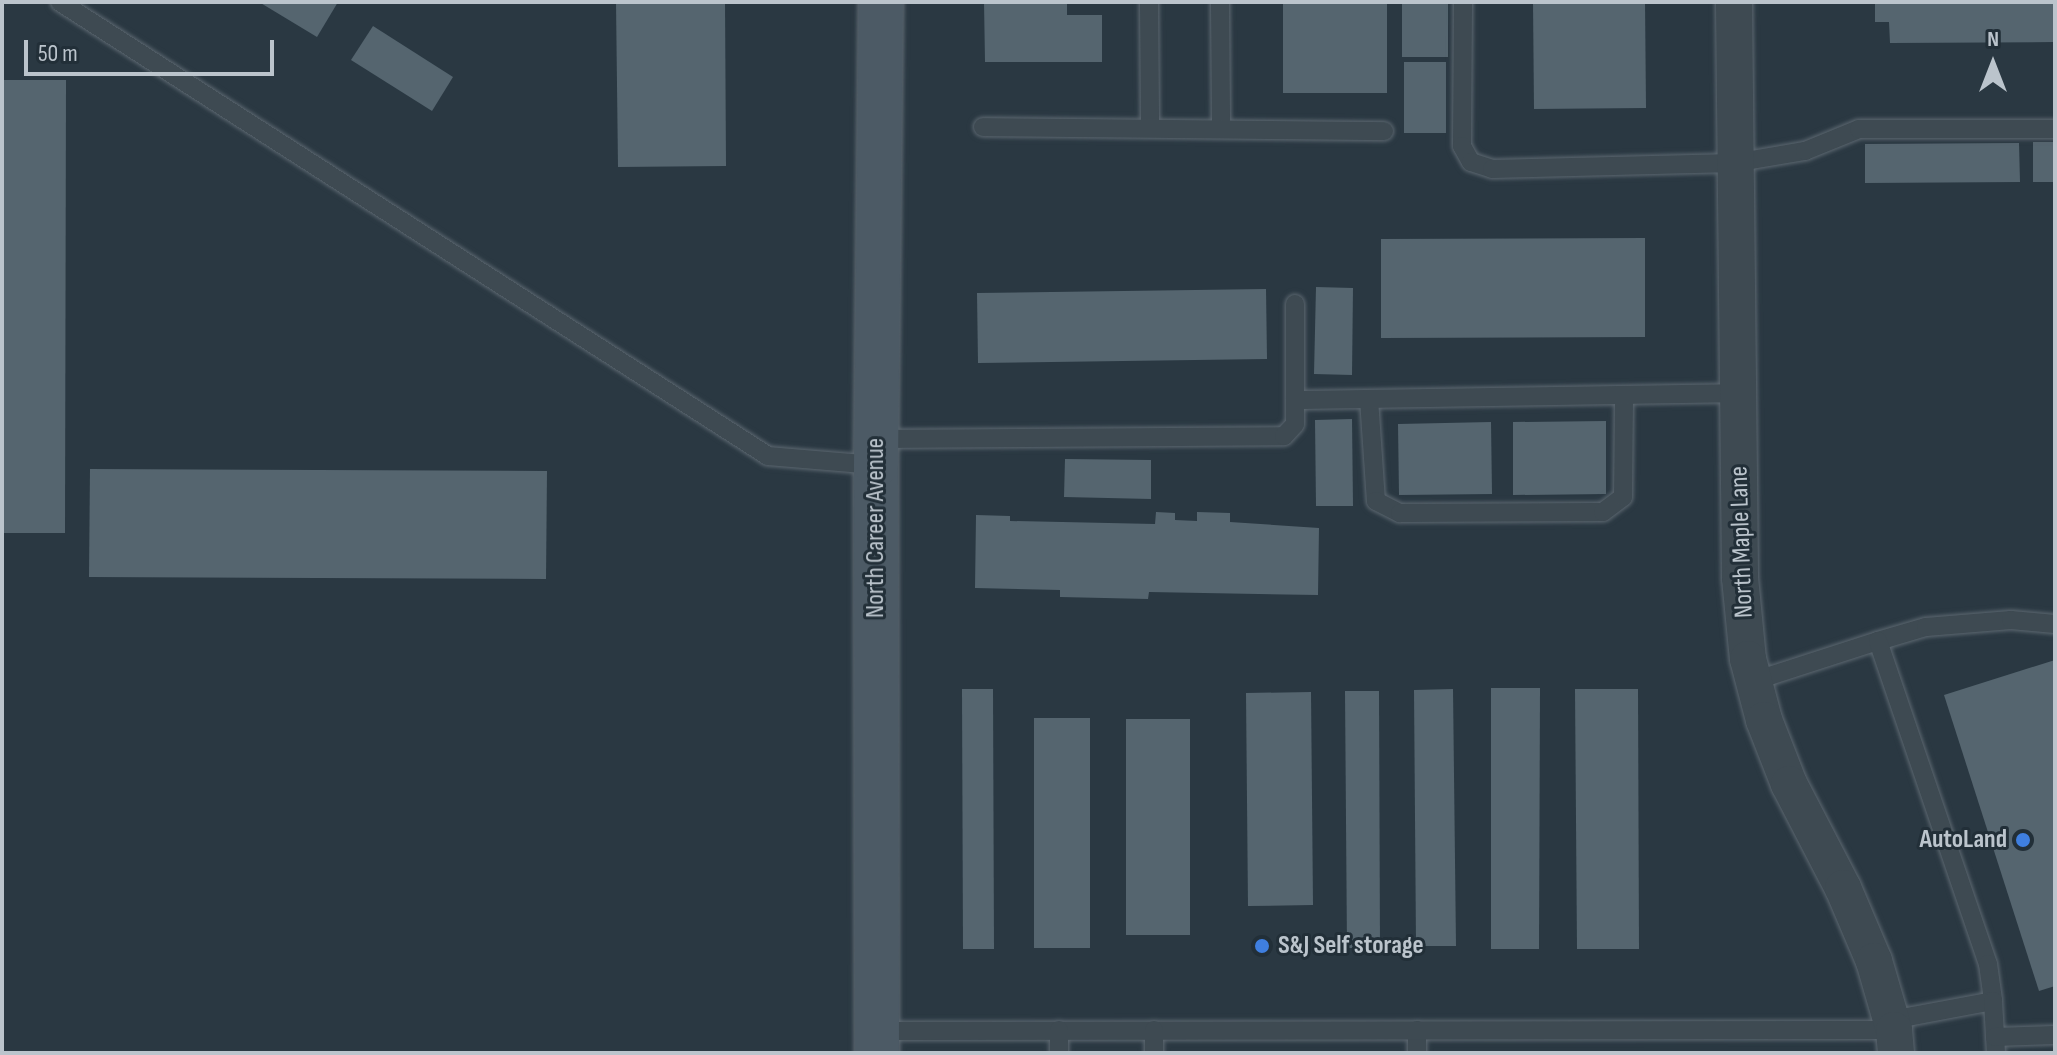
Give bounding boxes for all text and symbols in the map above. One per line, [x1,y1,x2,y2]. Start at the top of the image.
scale bar [28,24,278,74]
north arrow [1953,24,2033,104]
text: N [1987,26,1999,53]
text: 50 m [38,39,78,68]
street label: North Career Avenue [860,438,892,618]
street label: North Maple Lane [1724,466,1760,618]
place label: AutoLand [1920,824,2007,856]
marker: AutoLand [2014,831,2032,849]
place label: S&J Self storage [1278,930,1424,962]
marker: S&J Self storage [1253,937,1271,955]

